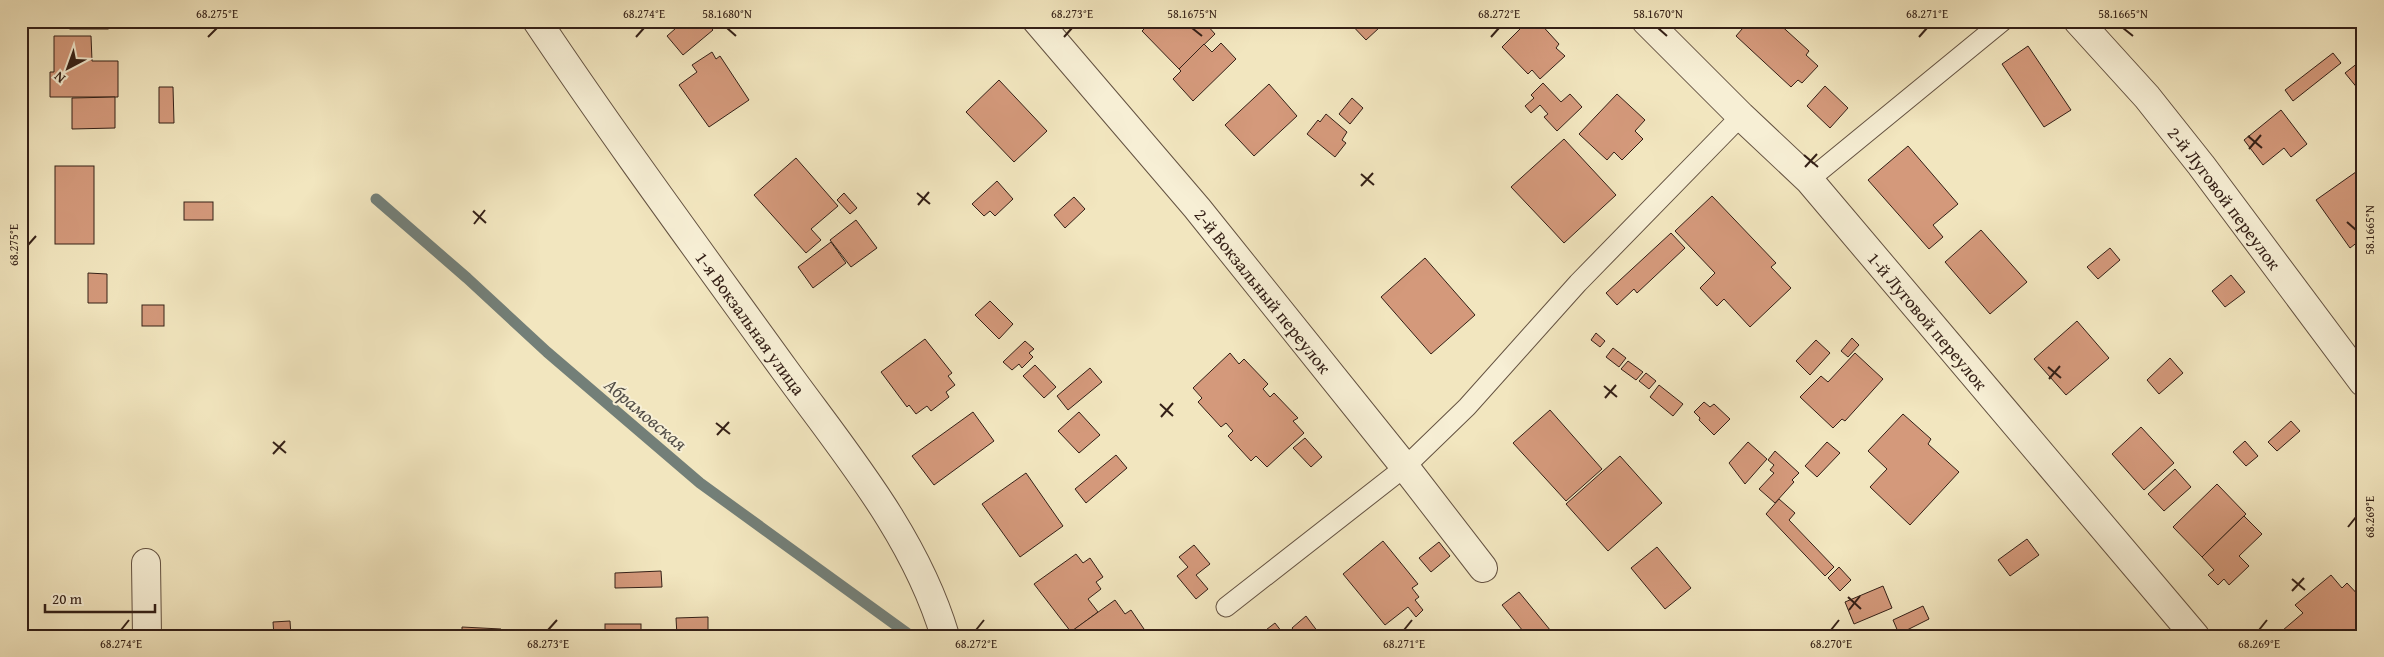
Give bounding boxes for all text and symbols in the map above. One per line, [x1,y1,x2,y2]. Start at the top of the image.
text: 68.275°E [196,5,238,22]
text: 68.274°E [623,5,665,22]
text: 58.1680°N [702,5,752,22]
text: 68.273°E [1051,5,1093,22]
text: 58.1675°N [1167,5,1217,22]
text: 68.272°E [1478,5,1520,22]
text: 58.1670°N [1633,5,1683,22]
text: 68.271°E [1906,5,1948,22]
text: 58.1665°N [2098,5,2148,22]
north arrow [42,42,92,92]
text: N [49,67,70,88]
street label: 2-й Луговой переулок [2161,120,2288,276]
street label: 2-й Вокзальный переулок [1188,202,1339,380]
text: 58.1665°N [2361,205,2378,255]
text: 68.275°E [5,224,22,266]
street label: 1-я Вокзальная улица [689,245,812,401]
street label: 1-й Луговой переулок [1862,245,1995,396]
water label: Абрамовская [598,370,694,457]
text: 68.269°E [2361,496,2378,538]
scale bar [45,582,155,614]
text: 20 m [52,588,83,609]
text: 68.274°E [100,635,142,652]
text: 68.273°E [527,635,569,652]
text: 68.272°E [955,635,997,652]
text: 68.271°E [1383,635,1425,652]
text: 68.270°E [1810,635,1852,652]
text: 68.269°E [2238,635,2280,652]

